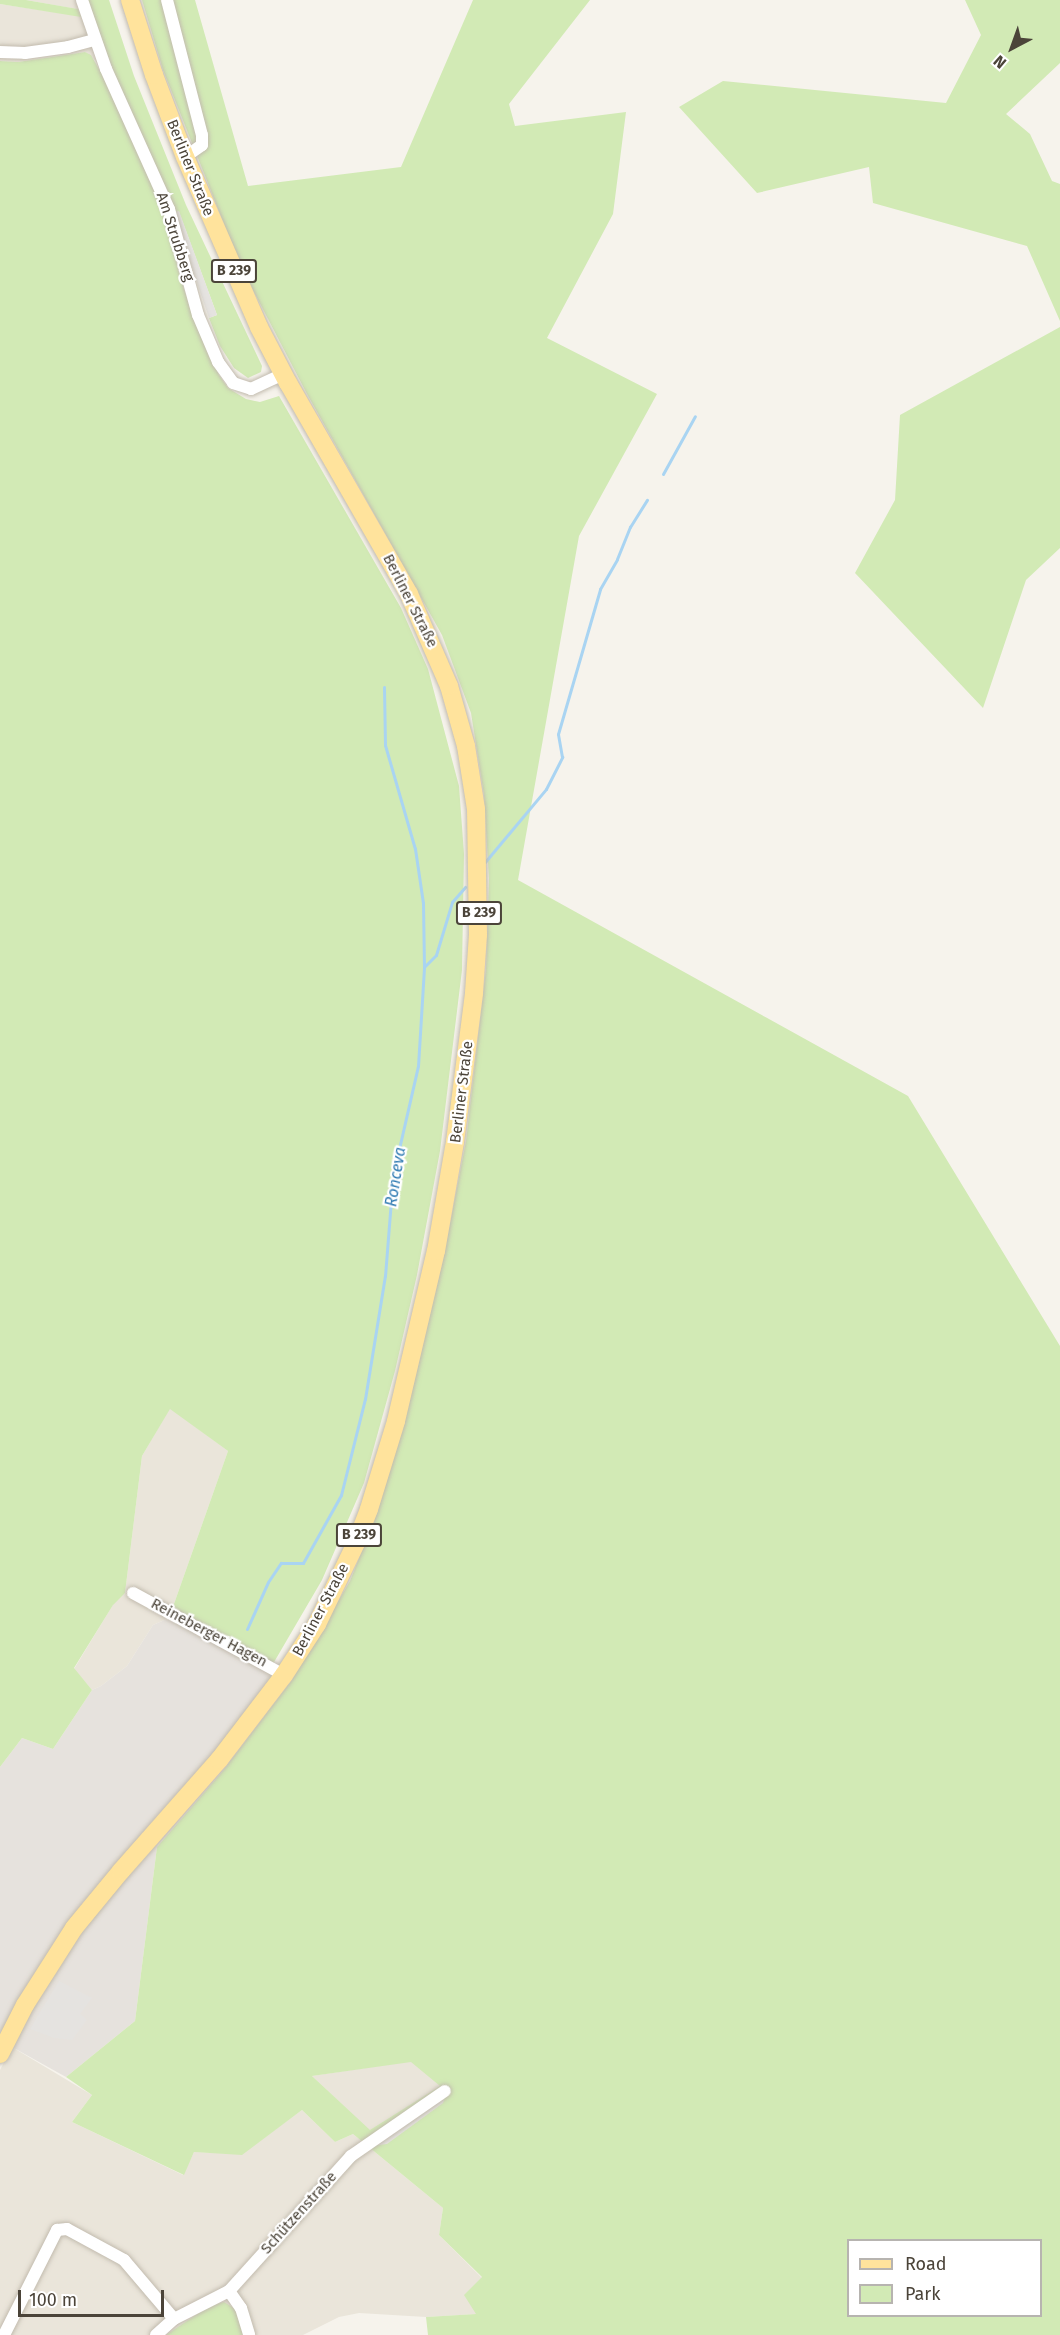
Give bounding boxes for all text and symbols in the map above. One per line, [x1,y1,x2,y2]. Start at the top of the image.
north arrow [982,18,1042,78]
text: N [990,51,1010,73]
street label: Berliner Straße [162,117,218,219]
street label: Am Strubberg [152,190,198,284]
road number: B 239 [210,260,258,282]
street label: Berliner Straße [379,551,441,651]
road number: B 239 [455,902,503,924]
street label: Berliner Straße [447,1040,477,1144]
water label: Ronceva [382,1146,410,1208]
road number: B 239 [335,1524,383,1546]
street label: Berliner Straße [289,1561,353,1659]
street label: Reineberger Hagen [148,1595,270,1671]
street label: Schützenstraße [257,2168,341,2258]
legend [847,2239,1042,2317]
text: Road [905,2253,947,2275]
scale bar [21,2278,166,2316]
text: Park [905,2283,940,2305]
text: 100 m [29,2289,77,2311]

